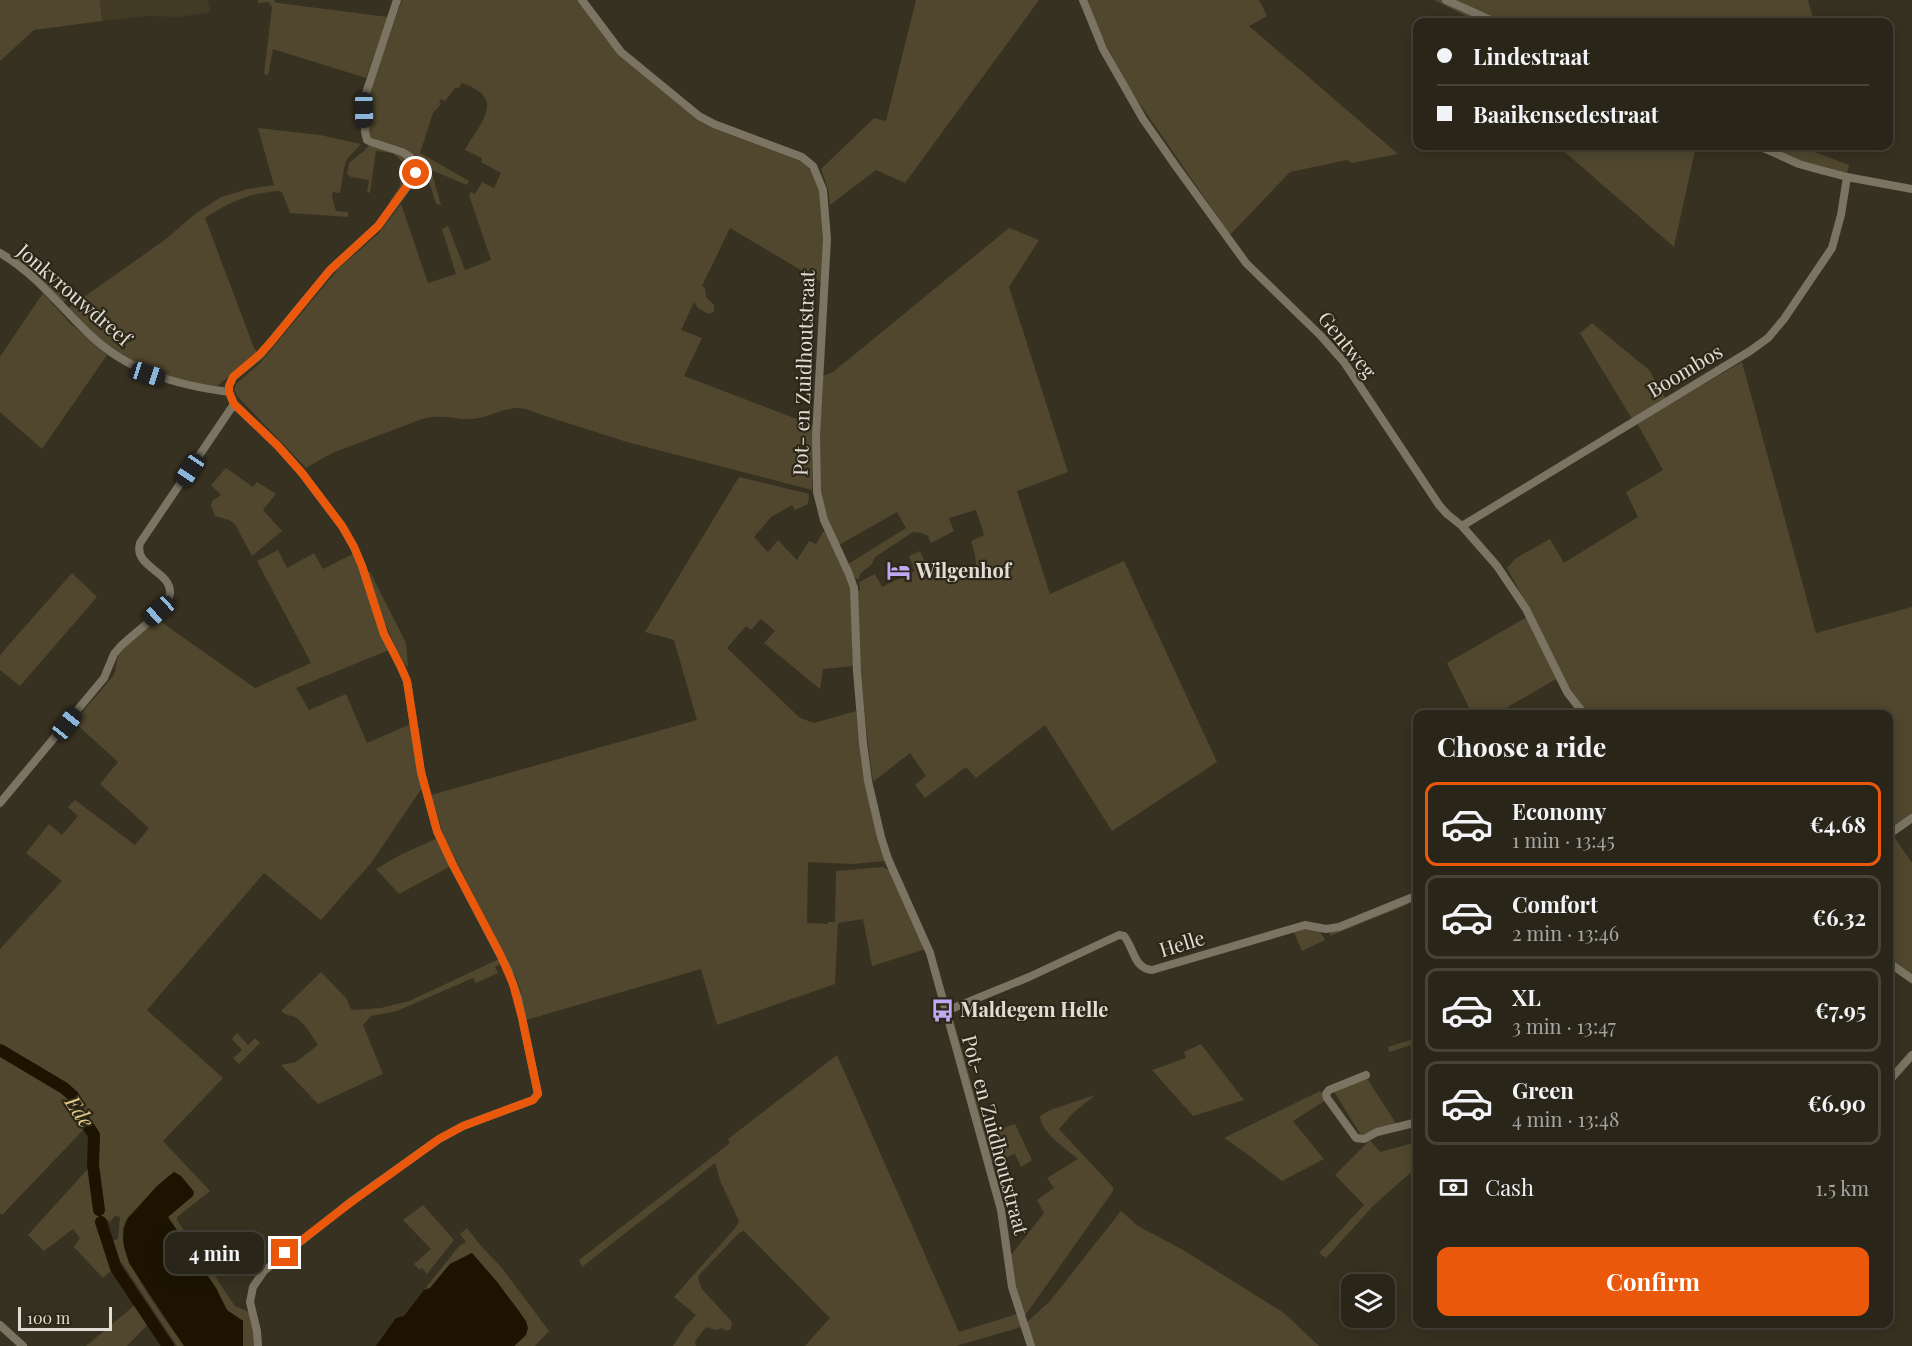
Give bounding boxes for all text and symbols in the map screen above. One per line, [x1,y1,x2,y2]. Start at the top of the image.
text: Lindestraat [1473,41,1590,71]
car [355,92,373,128]
text: Baaikensedestraat [1473,99,1659,129]
route start [402,159,429,186]
street label: Jonkvrouwdreef [11,236,139,352]
street label: Pot- en Zuidhoutstraat [785,269,820,476]
street label: Gentweg [1313,305,1384,384]
street label: Boombos [1642,337,1727,403]
car [128,360,168,388]
car [172,450,208,490]
place label: Wilgenhof [915,556,1013,583]
hotel icon: Wilgenhof [885,558,911,584]
car [140,592,178,630]
car [49,704,85,744]
text: Choose a ride [1437,728,1606,764]
text: Economy [1512,796,1606,826]
icon: car [1440,797,1494,851]
text: €4.68 [1810,809,1866,839]
text: 1 min · 13:45 [1512,826,1615,853]
text: Comfort [1512,889,1598,919]
icon: car [1440,890,1494,944]
text: €6.32 [1812,902,1866,932]
text: 2 min · 13:46 [1512,919,1619,946]
street label: Helle [1155,923,1208,962]
text: XL [1512,982,1541,1012]
icon: car [1440,983,1494,1037]
place label: Maldegem Helle [960,995,1108,1022]
text: €7.95 [1815,995,1866,1025]
bus stop icon: Maldegem Helle [929,997,955,1023]
text: 3 min · 13:47 [1512,1012,1616,1039]
street label: Pot- en Zuidhoutstraat [957,1032,1036,1238]
text: Green [1512,1075,1574,1105]
icon: car [1440,1076,1494,1130]
water label: Ede [59,1088,102,1132]
text: €6.90 [1807,1088,1866,1118]
text: 4 min · 13:48 [1512,1105,1619,1132]
icon: cash [1437,1171,1470,1204]
text: Cash [1485,1172,1534,1202]
text: 1.5 km [1815,1174,1869,1201]
callout: 4 min [165,1232,264,1274]
text: 4 min [189,1239,240,1266]
route end [271,1239,298,1266]
button: Confirm [1437,1247,1869,1316]
map controls [1341,1274,1395,1328]
button: layers [1341,1274,1395,1328]
scale bar [18,1304,112,1332]
text: 100 m [27,1307,70,1328]

